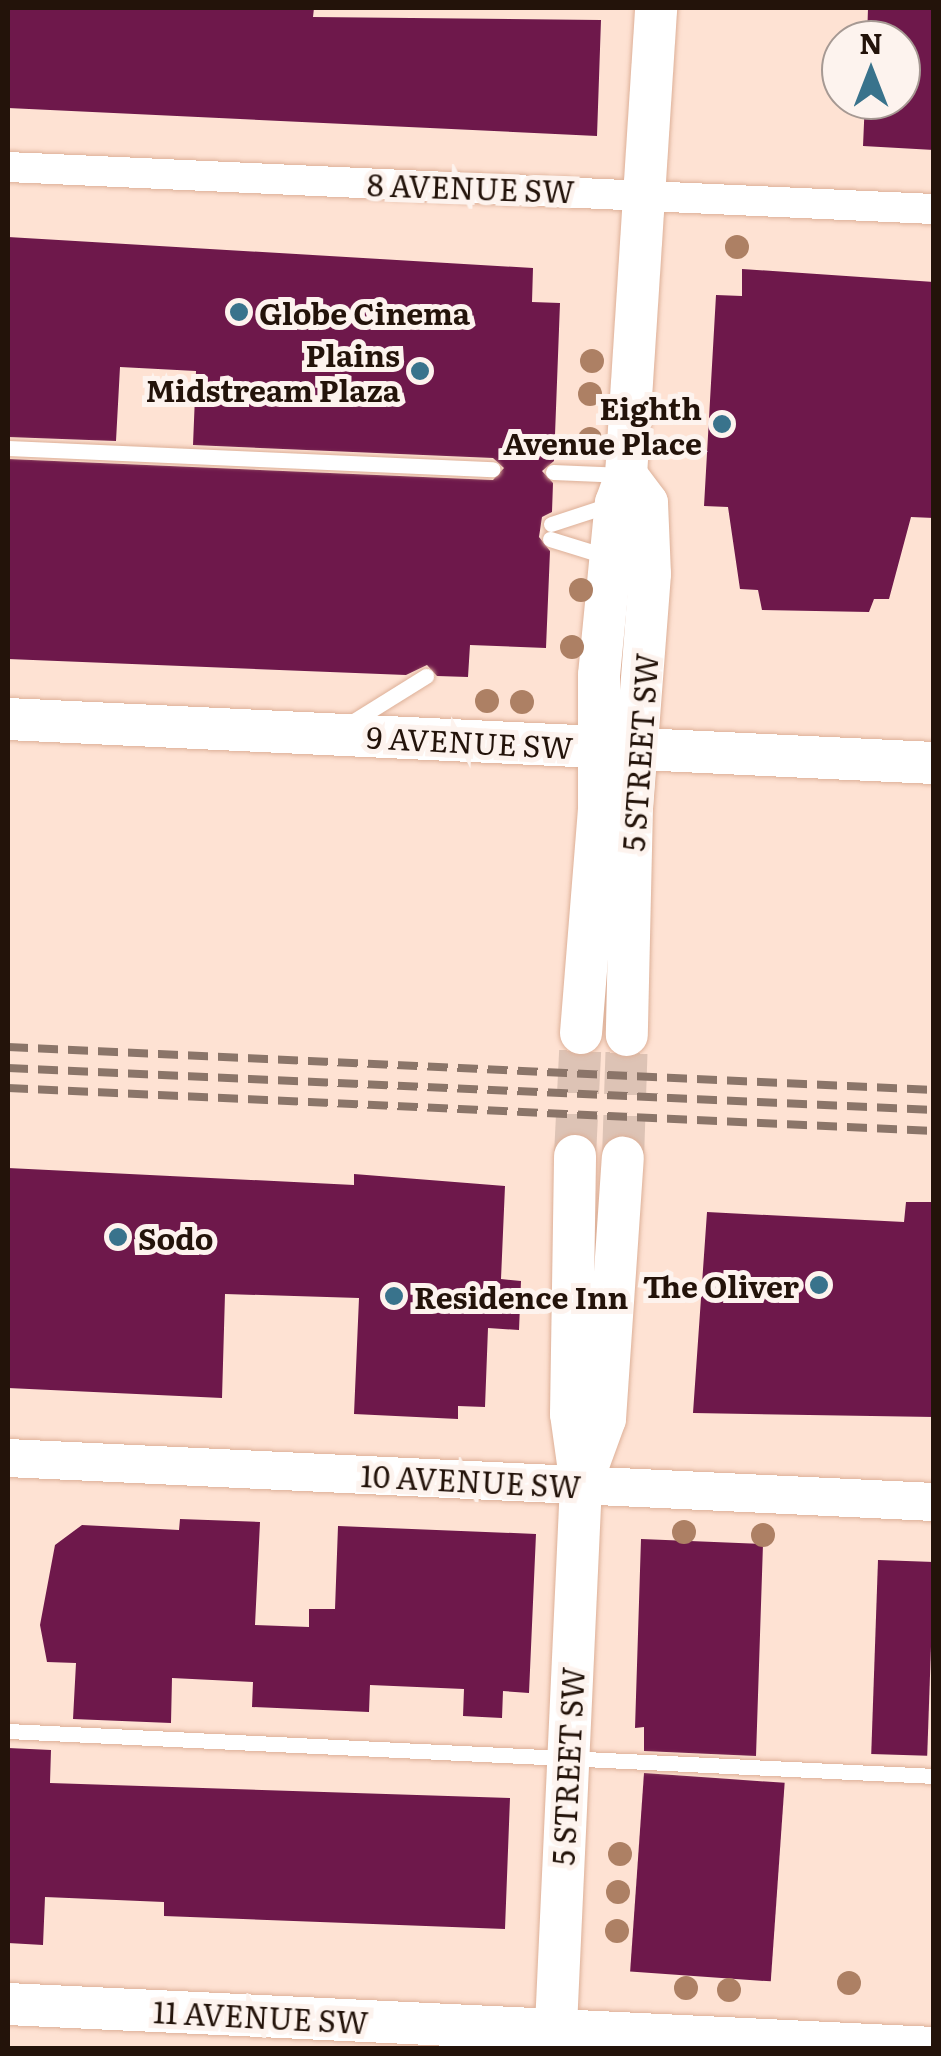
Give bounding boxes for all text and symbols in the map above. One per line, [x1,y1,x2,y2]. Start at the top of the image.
north arrow [821,20,921,120]
text: N [859,21,883,63]
street label: 8 AVENUE SW [367,165,575,209]
place label: Globe Cinema [259,294,470,330]
marker: Globe Cinema [228,301,250,323]
place label: Plains Midstream Plaza [146,336,400,406]
marker: Plains Midstream Plaza [409,360,431,382]
place label: Eighth Avenue Place [503,389,702,460]
marker: Eighth Avenue Place [711,413,733,435]
street label: 5 STREET SW [614,652,664,852]
street label: 9 AVENUE SW [366,718,574,764]
place label: Sodo [138,1219,213,1255]
marker: Sodo [107,1226,129,1248]
place label: The Oliver [643,1267,799,1303]
marker: The Oliver [808,1274,830,1296]
place label: Residence Inn [414,1278,628,1314]
marker: Residence Inn [383,1285,405,1307]
street label: 10 AVENUE SW [360,1456,582,1504]
street label: 5 STREET SW [544,1666,590,1866]
street label: 11 AVENUE SW [152,1992,370,2040]

